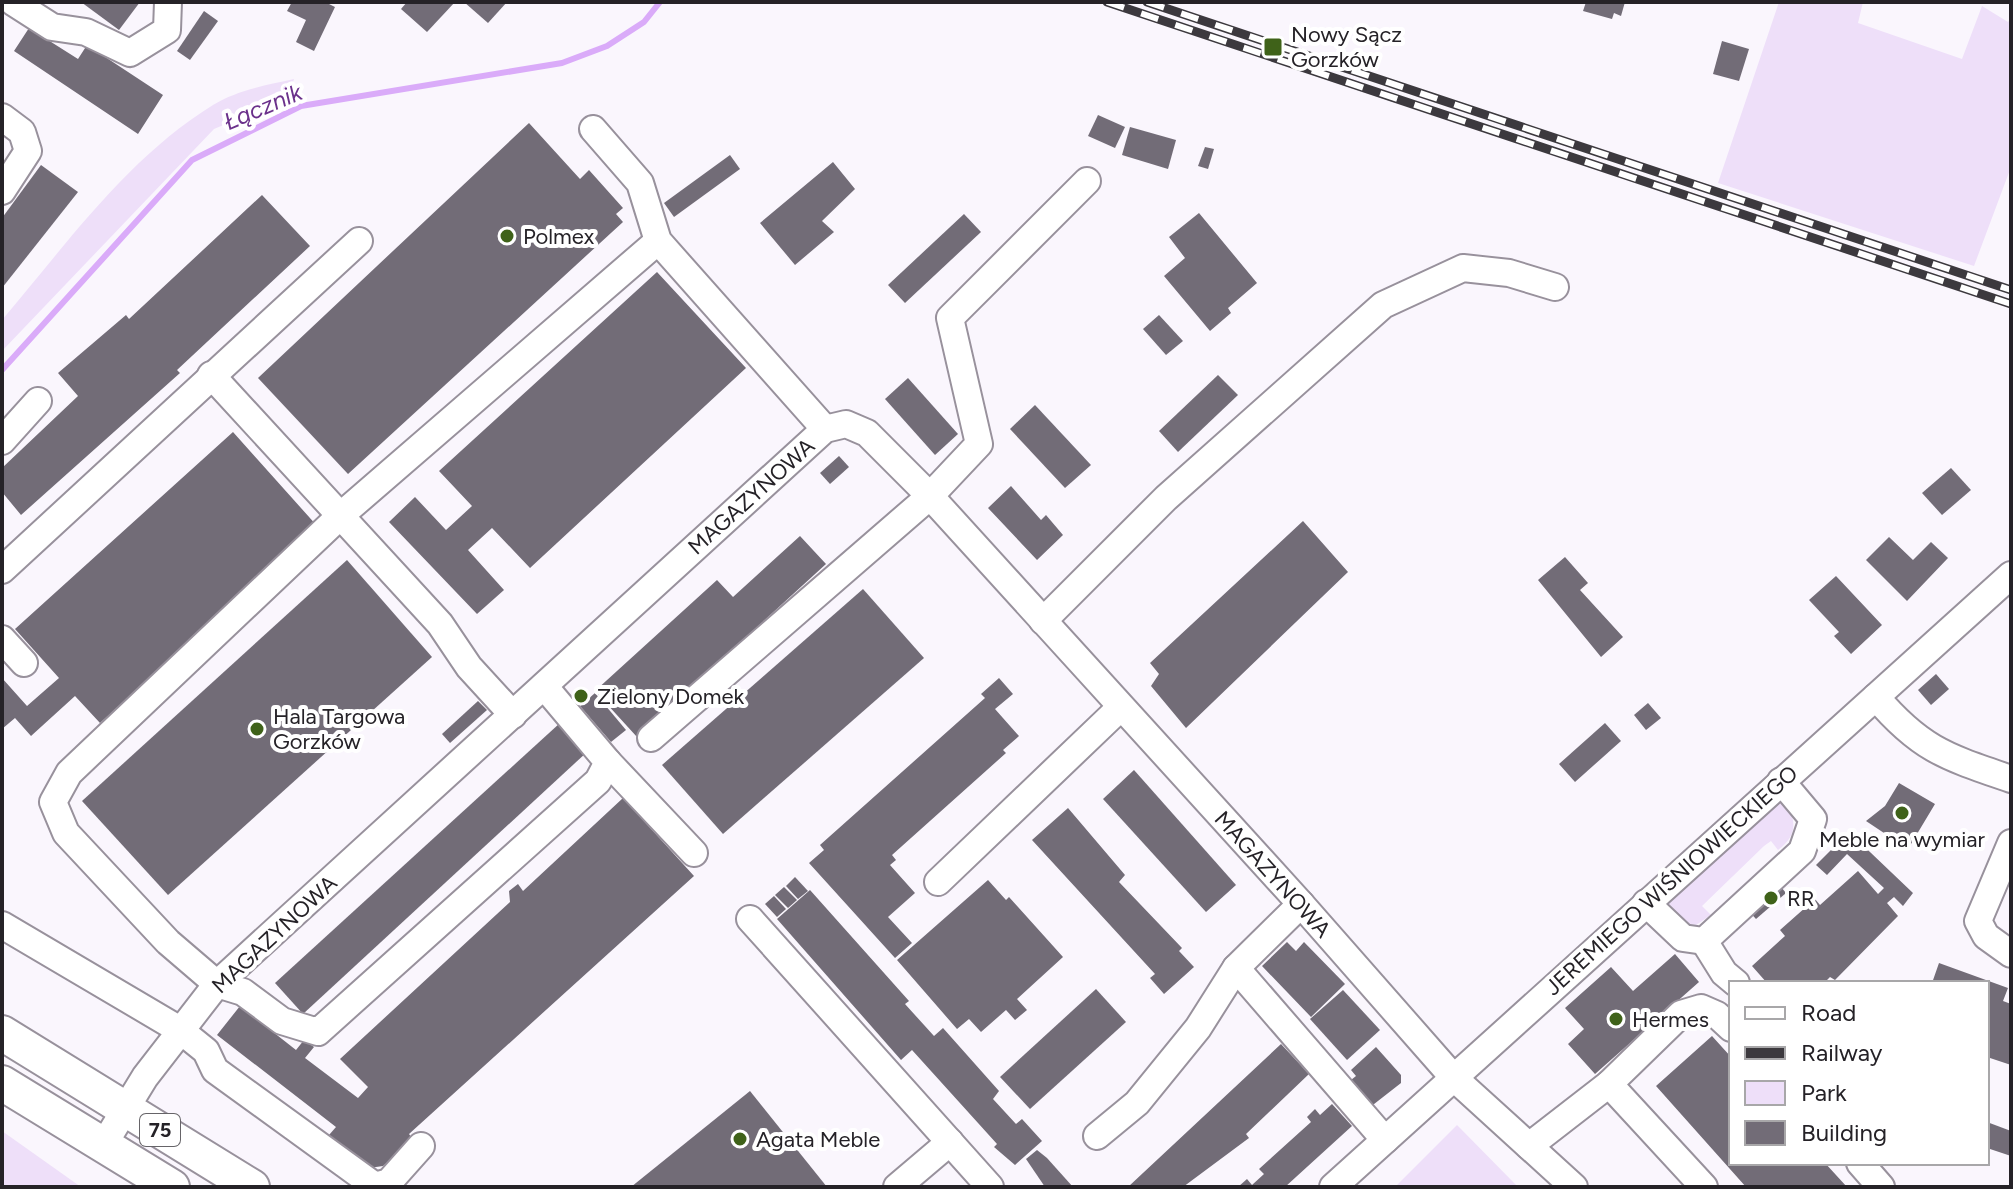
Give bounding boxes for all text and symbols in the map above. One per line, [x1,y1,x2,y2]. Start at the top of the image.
place label: Nowy Sącz Gorzków [1291,21,1402,73]
marker: Nowy Sącz Gorzków [1262,36,1284,58]
water label: Łącznik [219,77,307,136]
place label: Polmex [523,223,595,250]
marker: Polmex [498,227,516,245]
street label: MAGAZYNOWA [682,432,820,560]
place label: Zielony Domek [597,683,745,710]
marker: Zielony Domek [572,687,590,705]
place label: Hala Targowa Gorzków [273,703,405,755]
marker: Hala Targowa Gorzków [248,720,266,738]
street label: JEREMIEGO WIŚNIOWIECKIEGO [1539,760,1803,1001]
marker: Meble na wymiar [1893,804,1911,822]
street label: MAGAZYNOWA [1209,805,1337,943]
place label: Meble na wymiar [1819,826,1986,853]
street label: MAGAZYNOWA [206,870,342,999]
place label: RR [1787,885,1815,912]
marker: RR [1762,889,1780,907]
legend [1729,981,1989,1165]
text: Road [1801,998,1856,1027]
place label: Hermes [1632,1006,1709,1033]
marker: Hermes [1607,1010,1625,1028]
text: Railway [1801,1038,1883,1067]
text: Park [1801,1078,1847,1107]
road number: 75 [140,1114,180,1146]
text: Building [1801,1118,1887,1147]
place label: Agata Meble [756,1126,880,1153]
marker: Agata Meble [731,1130,749,1148]

